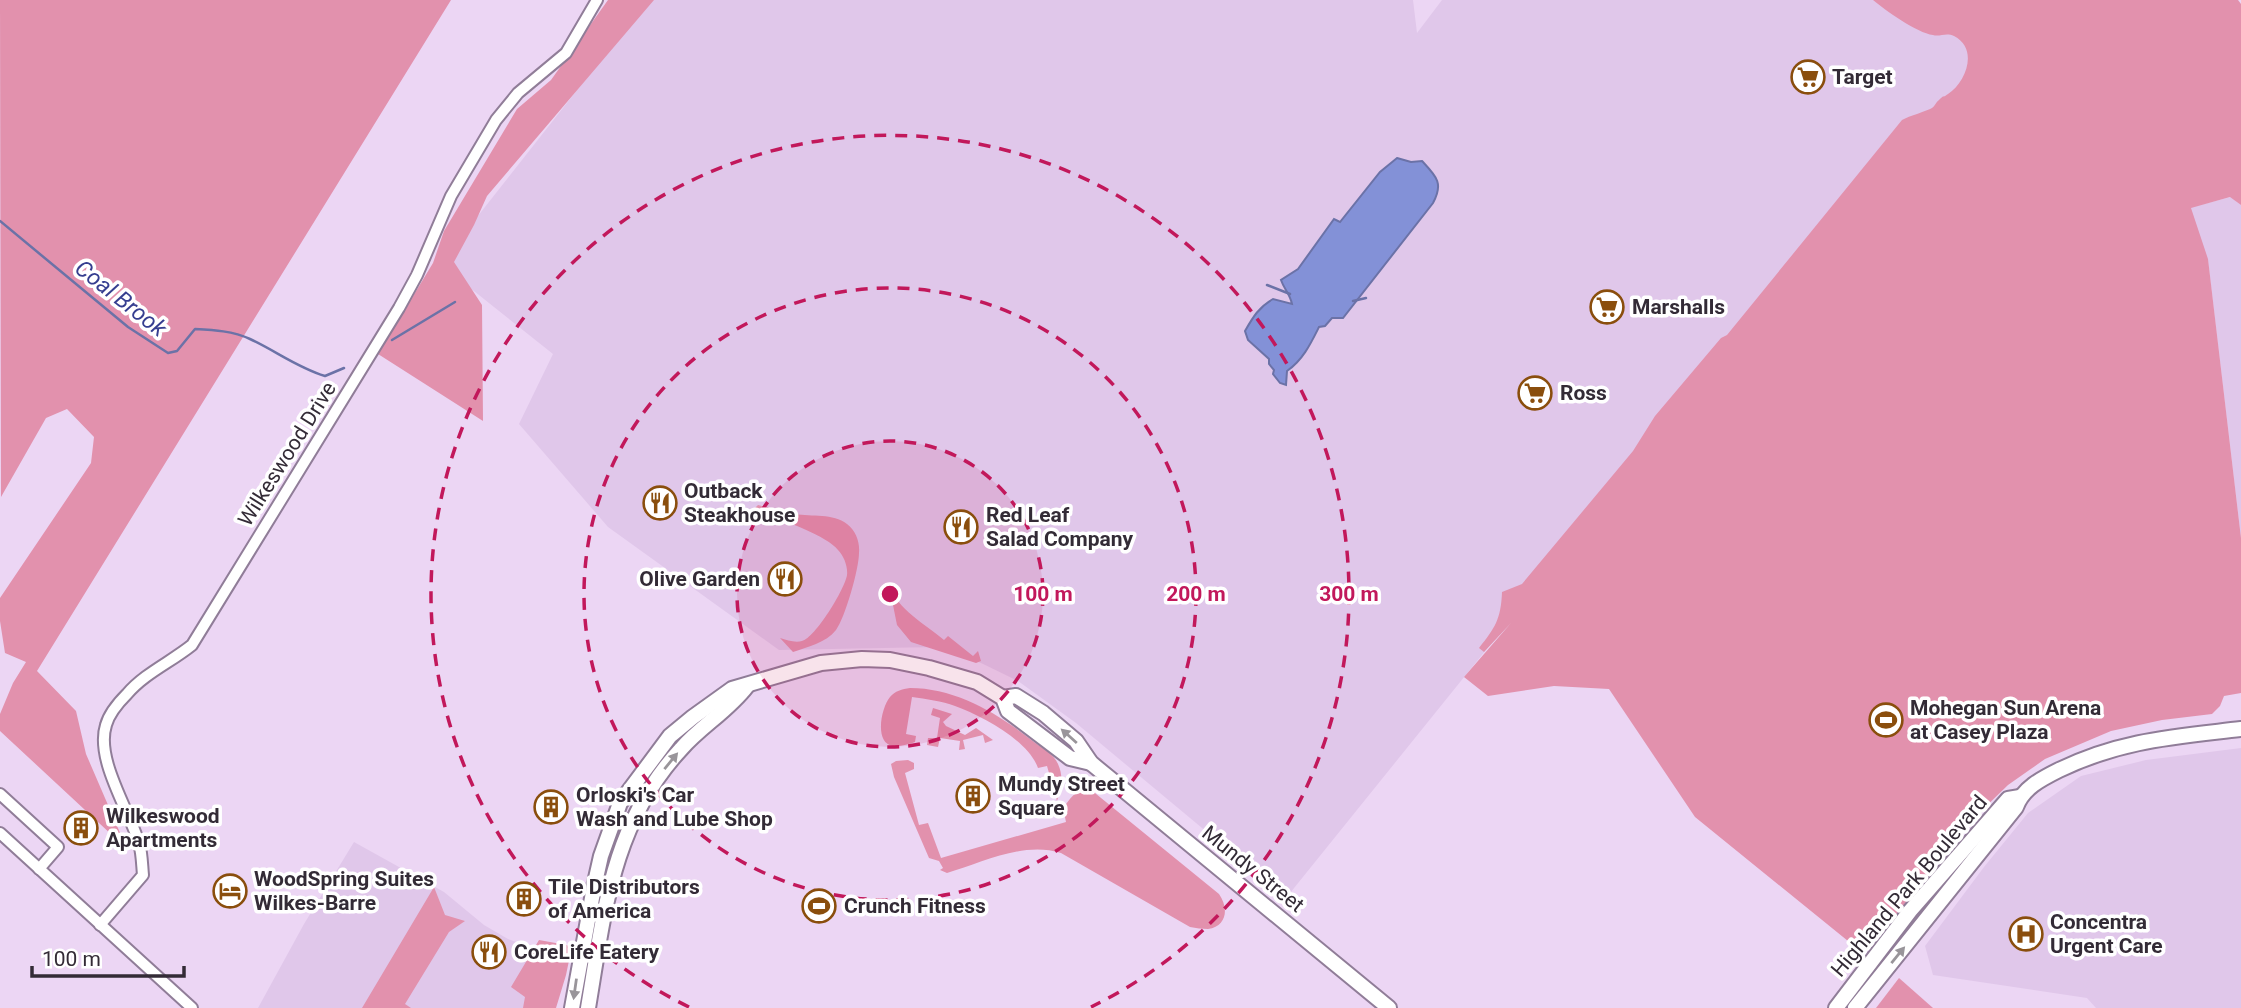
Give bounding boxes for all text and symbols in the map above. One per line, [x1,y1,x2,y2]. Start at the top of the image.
supermarket icon: Target [1789,58,1827,96]
place label: Target [1832,65,1893,89]
water label: Coal Brook [70,254,172,343]
supermarket icon: Marshalls [1588,288,1626,326]
place label: Marshalls [1632,295,1725,319]
supermarket icon: Ross [1516,374,1554,412]
street label: Wilkeswood Drive [233,378,341,530]
place label: Ross [1560,381,1607,405]
place label: Outback Steakhouse [684,479,795,527]
restaurant icon: Outback Steakhouse [641,484,679,522]
place label: Red Leaf Salad Company [986,503,1134,551]
restaurant icon: Red Leaf Salad Company [942,508,980,546]
restaurant icon: Olive Garden [766,560,804,598]
place label: Olive Garden [639,567,760,591]
centre of rings [878,582,902,606]
text: 100 m [1013,582,1073,606]
text: 200 m [1166,582,1226,606]
text: 300 m [1319,582,1379,606]
place label: Mohegan Sun Arena at Casey Plaza [1910,696,2101,744]
sports icon: Mohegan Sun Arena at Casey Plaza [1867,701,1905,739]
one-way arrow [1060,728,1078,744]
one-way arrow [663,753,678,771]
place label: Mundy Street Square [998,772,1125,820]
building icon: Mundy Street Square [954,777,992,815]
place label: Orloski's Car Wash and Lube Shop [576,783,773,831]
building icon: Orloski's Car Wash and Lube Shop [532,788,570,826]
street label: Highland Park Boulevard [1826,791,1992,981]
place label: Wilkeswood Apartments [106,804,220,852]
building icon: Wilkeswood Apartments [62,809,100,847]
street label: Mundy Street [1197,821,1309,917]
place label: WoodSpring Suites Wilkes-Barre [254,867,434,915]
hotel icon: WoodSpring Suites Wilkes-Barre [211,872,249,910]
place label: Tile Distributors of America [548,875,700,923]
building icon: Tile Distributors of America [505,880,543,918]
sports icon: Crunch Fitness [800,887,838,925]
place label: Crunch Fitness [844,894,986,918]
place label: Concentra Urgent Care [2050,910,2163,958]
hospital icon: Concentra Urgent Care [2007,915,2045,953]
restaurant icon: CoreLife Eatery [470,933,508,971]
scale bar [32,934,184,978]
place label: CoreLife Eatery [514,940,660,964]
one-way arrow [1890,946,1905,964]
text: 100 m [42,947,101,971]
one-way arrow [569,978,580,1000]

